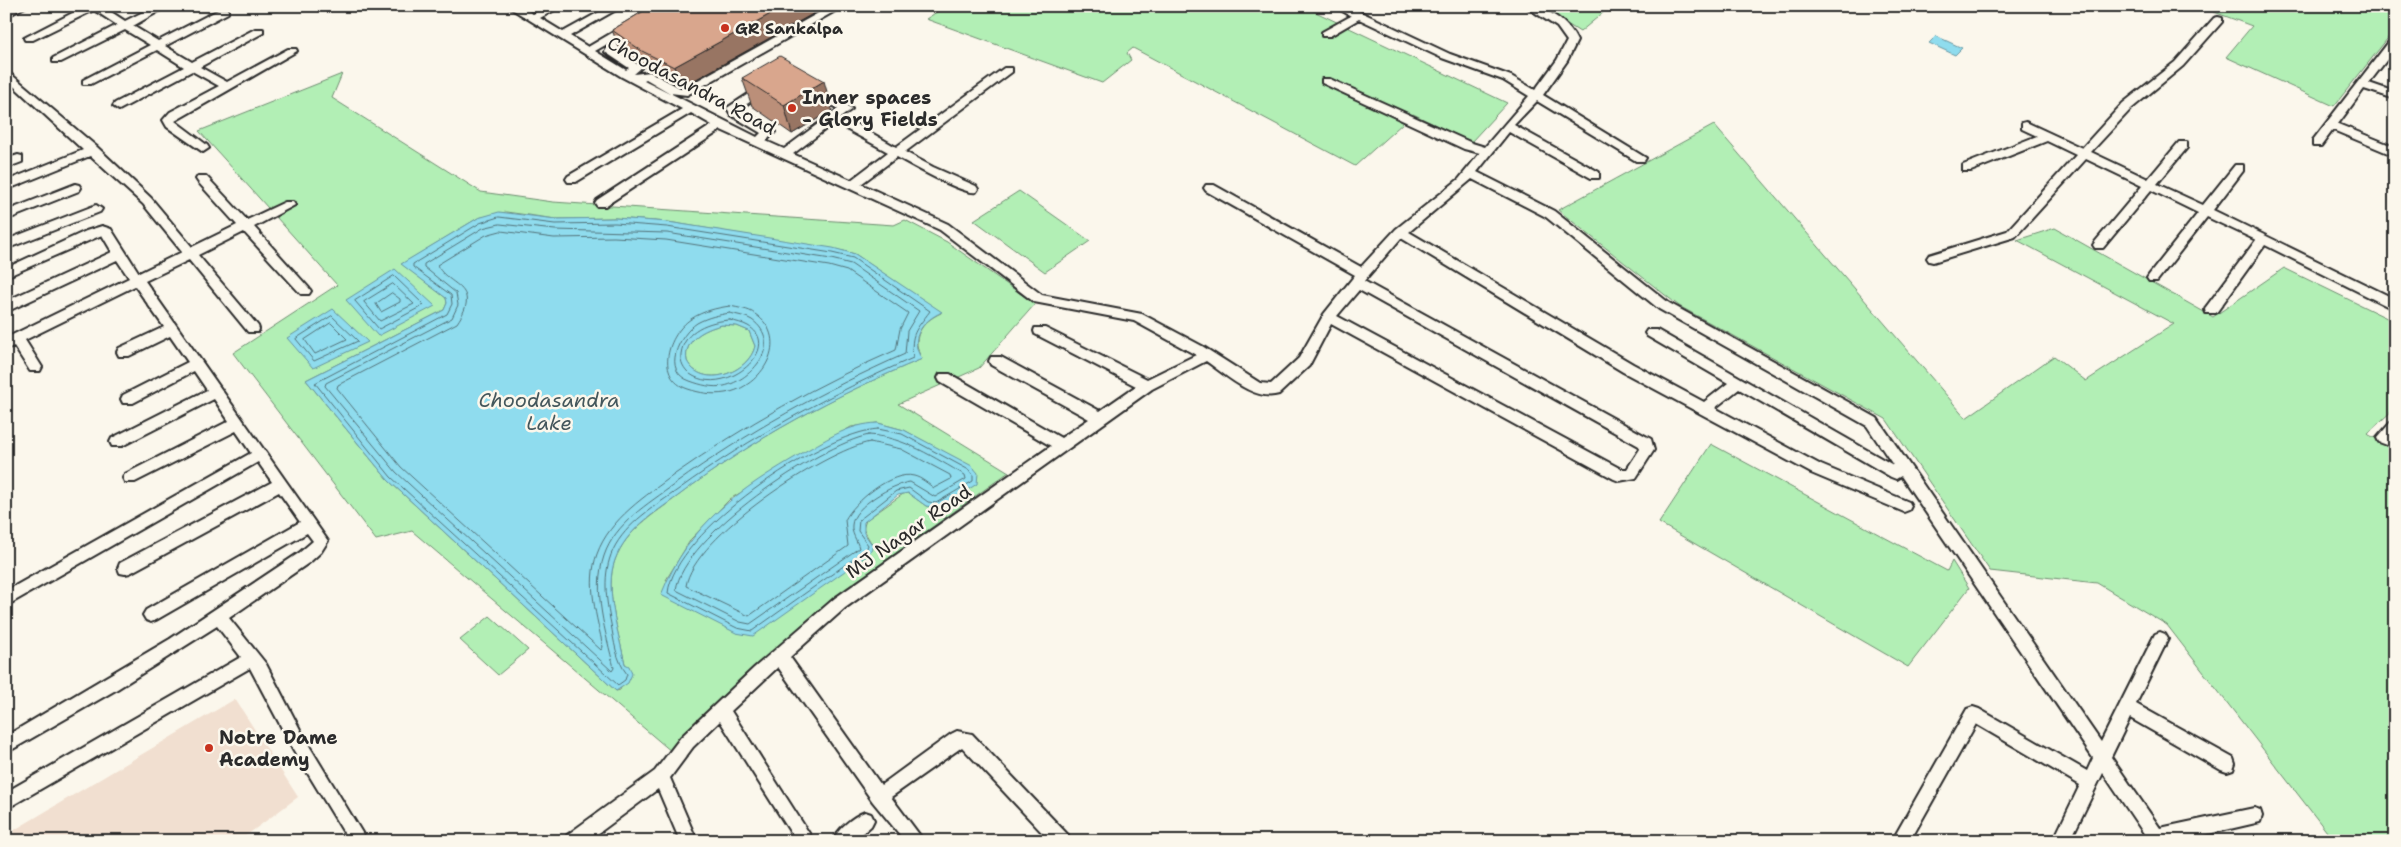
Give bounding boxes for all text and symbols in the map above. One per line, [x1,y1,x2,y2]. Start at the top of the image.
place label: GR Sankalpa [735,18,843,39]
marker: GR Sankalpa [719,22,731,34]
street label: Choodasandra Road [603,30,781,141]
place label: Inner spaces - Glory Fields [802,85,938,132]
marker: Inner spaces - Glory Fields [786,102,798,114]
water label: Choodasandra Lake [478,387,620,436]
street label: MJ Nagar Road [840,479,976,584]
place label: Notre Dame Academy [219,725,338,772]
marker: Notre Dame Academy [203,742,215,754]

